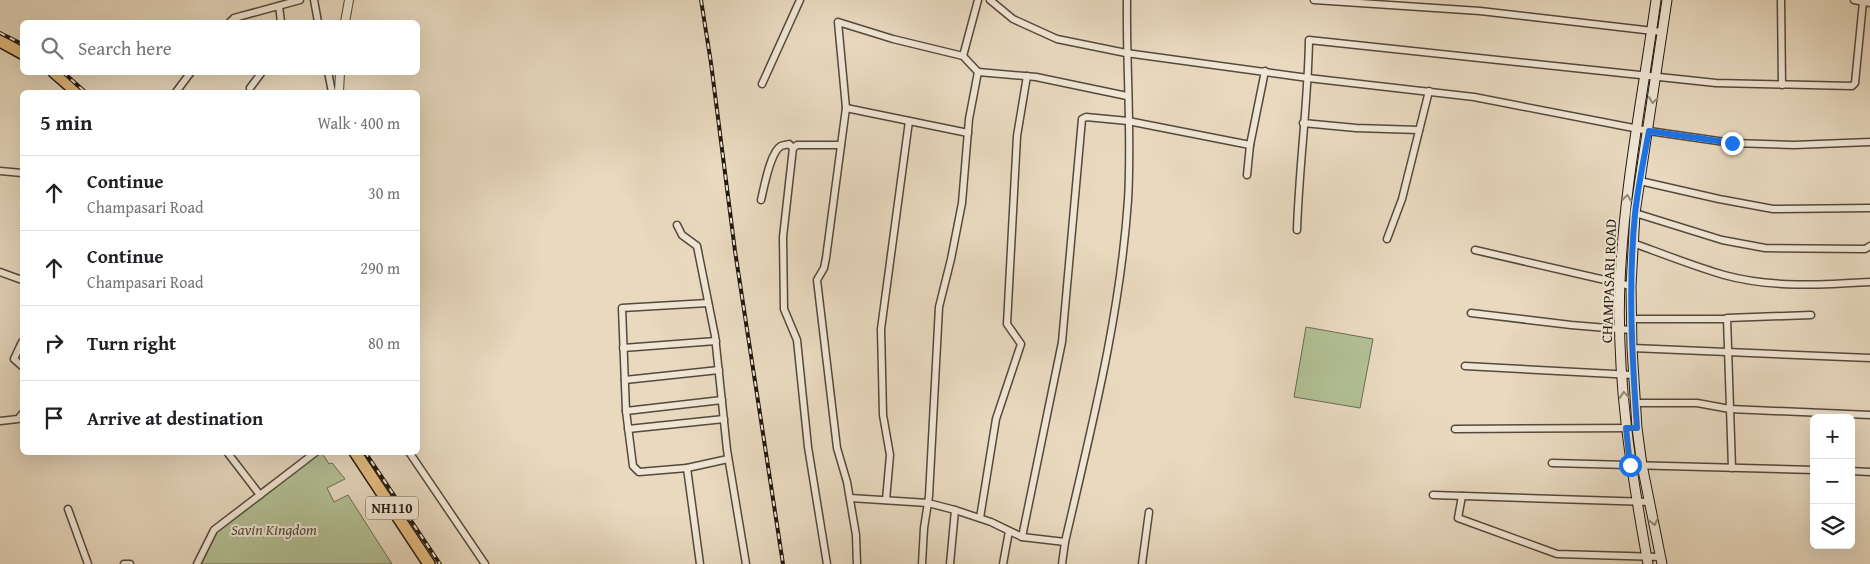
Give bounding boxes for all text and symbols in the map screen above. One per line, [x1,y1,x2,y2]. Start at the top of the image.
search box [20,20,420,75]
icon: search [38,34,66,62]
text: Search here [78,34,172,62]
one-way arrow [1648,96,1659,104]
text: 5 min [40,107,92,138]
text: Walk · 400 m [317,111,400,135]
route end [1721,132,1744,155]
text: Continue [87,167,164,195]
icon: ahead [40,179,68,207]
text: 30 m [368,181,400,205]
one-way arrow [1621,193,1632,201]
text: Champasari Road [87,195,204,219]
street label: CHAMPASARI ROAD [1596,219,1621,343]
text: Continue [87,242,164,270]
icon: ahead [40,254,68,282]
text: 290 m [360,256,400,280]
text: Champasari Road [87,270,204,294]
icon: right [40,329,68,357]
text: Turn right [87,329,176,357]
text: 80 m [368,331,400,355]
one-way arrow [1618,390,1629,398]
icon: arrive [40,404,68,432]
text: Arrive at destination [87,404,263,432]
map controls [1810,414,1855,549]
button: + [1810,414,1855,459]
route start [1619,454,1642,477]
button: − [1810,459,1855,504]
road number: NH110 [366,496,418,520]
button: layers [1810,504,1855,549]
one-way arrow [1648,517,1659,526]
park label: Savin Kingdom [231,519,317,540]

